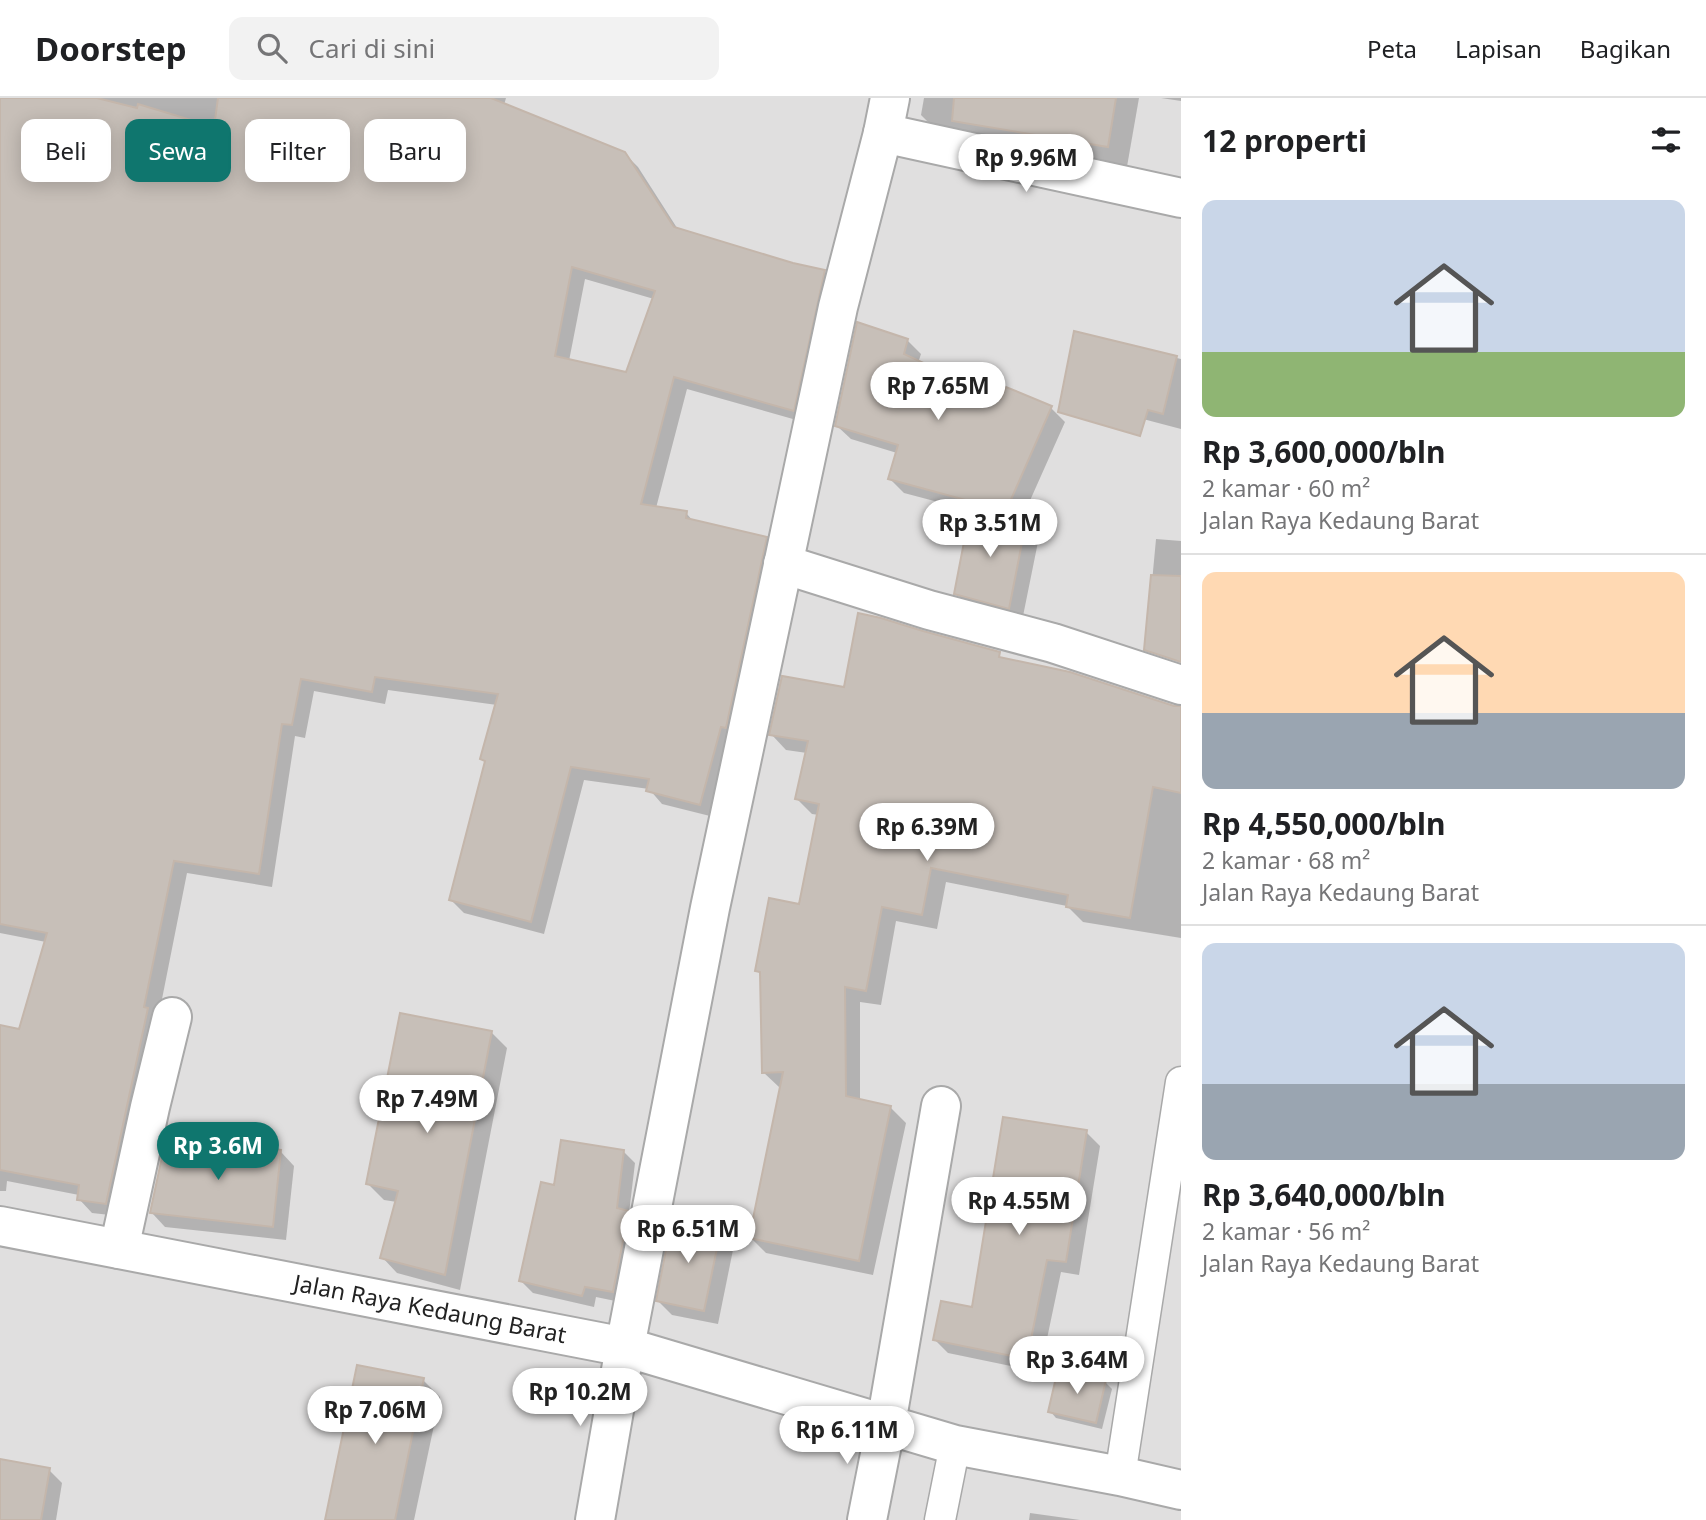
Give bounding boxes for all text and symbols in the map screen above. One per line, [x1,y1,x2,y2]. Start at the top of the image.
search box [229,17,719,80]
text: Doorstep [35,26,187,71]
icon: search [253,29,291,67]
text: Cari di sini [309,30,435,66]
text: Peta [1367,32,1417,65]
text: Lapisan [1455,32,1542,65]
text: Bagikan [1580,32,1671,65]
chip: Beli [21,119,111,182]
chip: Sewa [125,119,231,182]
chip: Filter [245,119,350,182]
chip: Baru [364,119,466,182]
text: 12 properti [1202,120,1367,161]
icon: filters [1647,121,1685,159]
pin: Rp 9.96M [954,134,1098,194]
text: Rp 9.96M [974,141,1078,173]
icon: home [1381,245,1507,371]
pin: Rp 7.65M [866,362,1010,422]
text: Rp 7.65M [886,369,990,401]
text: Rp 3,600,000/bln [1202,431,1446,472]
text: 2 kamar · 60 m² [1202,472,1370,504]
pin: Rp 3.51M [918,500,1062,559]
text: Jalan Raya Kedaung Barat [1202,504,1479,536]
text: Rp 3.51M [938,506,1042,538]
icon: home [1381,617,1507,743]
text: Rp 4,550,000/bln [1202,803,1446,844]
pin: Rp 6.39M [855,804,999,863]
text: Rp 6.39M [875,810,979,842]
text: 2 kamar · 68 m² [1202,844,1370,876]
text: Jalan Raya Kedaung Barat [1202,876,1479,908]
icon: home [1381,988,1507,1114]
pin: Rp 7.49M [355,1076,499,1135]
text: Rp 7.49M [375,1082,479,1114]
pin: Rp 3.6M [153,1122,283,1182]
text: Rp 3.6M [173,1129,263,1161]
text: Rp 3,640,000/bln [1202,1174,1446,1215]
pin: Rp 4.55M [947,1178,1091,1237]
text: Rp 4.55M [967,1184,1071,1216]
pin: Rp 6.51M [616,1206,760,1265]
text: Rp 6.51M [636,1212,740,1244]
text: 2 kamar · 56 m² [1202,1215,1370,1247]
text: Jalan Raya Kedaung Barat [1202,1247,1479,1279]
street label: Jalan Raya Kedaung Barat [289,1266,569,1350]
pin: Rp 3.64M [1005,1336,1149,1396]
text: Rp 3.64M [1025,1343,1129,1375]
pin: Rp 10.2M [508,1368,652,1428]
text: Rp 10.2M [528,1375,632,1407]
pin: Rp 7.06M [303,1386,447,1446]
text: Rp 7.06M [323,1393,427,1425]
pin: Rp 6.11M [775,1406,919,1466]
text: Rp 6.11M [795,1413,899,1445]

